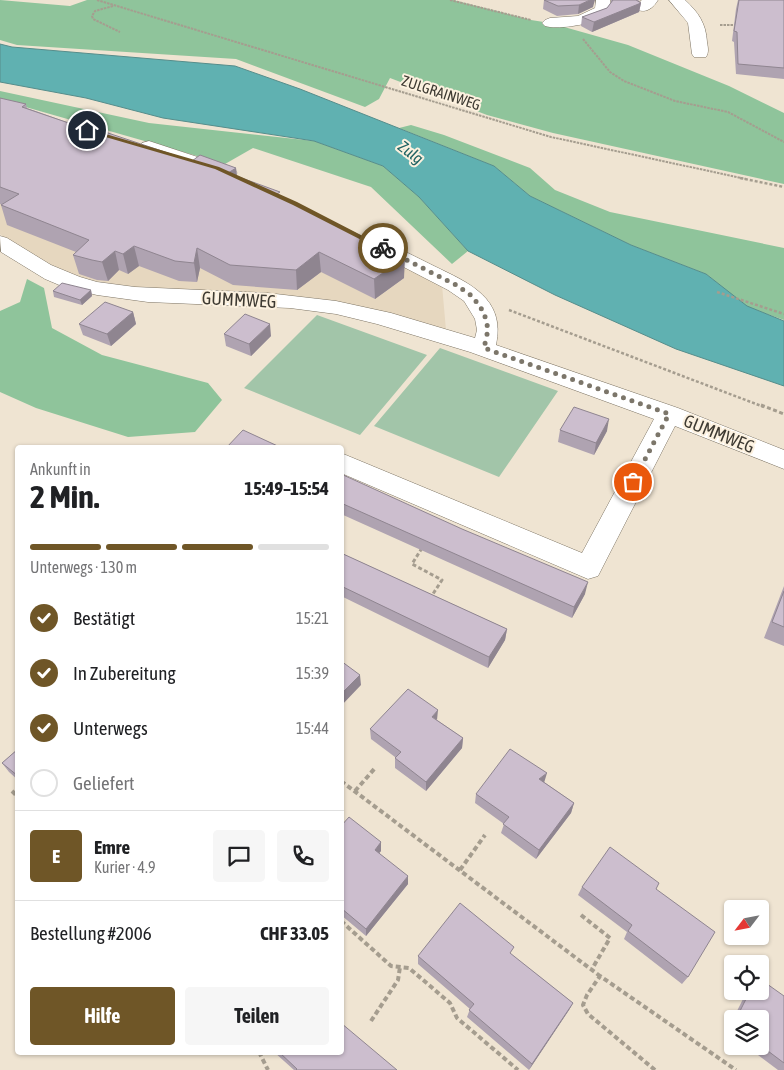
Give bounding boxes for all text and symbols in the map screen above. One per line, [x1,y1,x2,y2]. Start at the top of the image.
street label: ZULGRAINWEG [400,72,483,113]
pin [66,109,108,151]
icon: home [73,116,101,144]
water label: Zulg [394,137,427,168]
courier [358,223,408,273]
icon: bike [369,234,397,262]
street label: GUMMWEG [201,287,277,312]
street label: GUMMWEG [681,410,758,457]
text: Ankunft in [30,460,91,478]
pin [612,461,654,503]
icon: bag [619,468,647,496]
text: 15:49–15:54 [244,477,329,499]
text: 2 Min. [30,478,99,515]
text: Unterwegs · 130 m [30,558,137,576]
icon: check [30,604,58,632]
text: Bestätigt [73,607,135,629]
text: 15:21 [296,609,329,627]
icon: check [30,659,58,687]
text: In Zubereitung [73,662,176,684]
text: 15:39 [296,664,329,682]
icon: check [30,714,58,742]
text: Unterwegs [73,717,148,739]
text: 15:44 [296,719,329,737]
text: Geliefert [73,772,134,794]
button: chat [213,830,265,882]
button: phone [277,830,329,882]
text: Emre [94,836,130,858]
text: E [52,845,60,867]
text: Kurier · 4.9 [94,858,156,876]
north arrow [724,900,769,945]
map controls [724,900,769,1055]
text: Bestellung #2006 [30,922,152,944]
text: CHF 33.05 [260,922,329,944]
button: locate [724,955,769,1000]
button: Hilfe [30,987,175,1045]
button: Teilen [185,987,329,1045]
button: layers [724,1010,769,1055]

